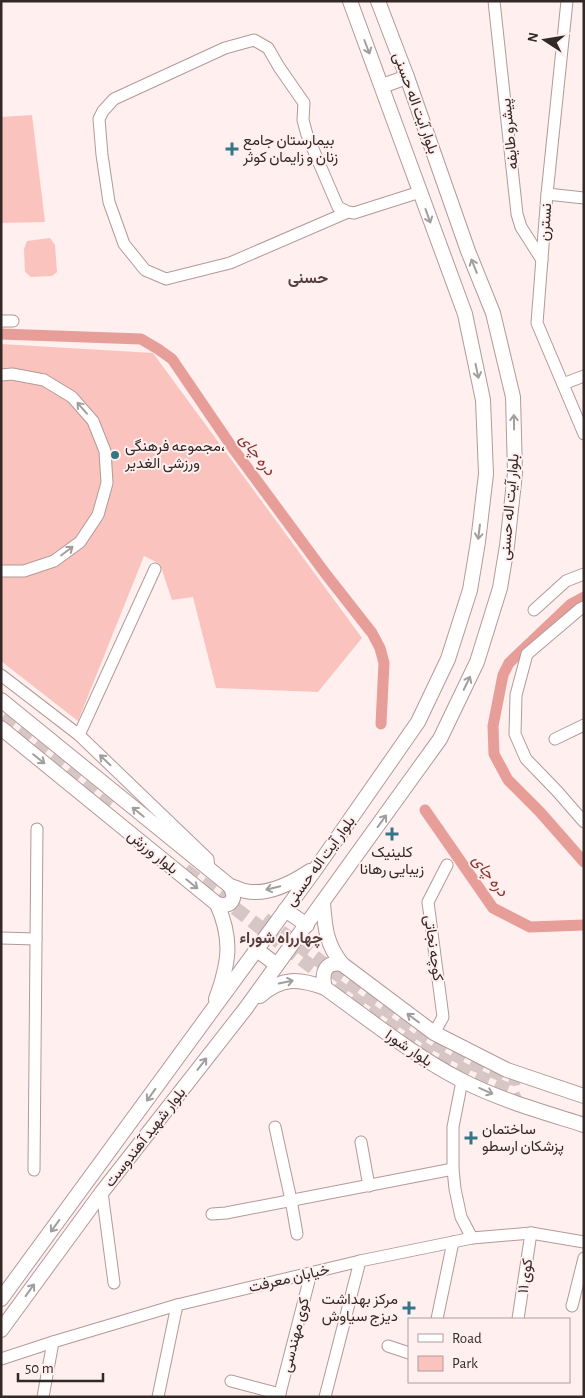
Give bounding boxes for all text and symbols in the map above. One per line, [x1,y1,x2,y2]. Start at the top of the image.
north arrow [520,15,570,65]
text: N [525,31,541,44]
one-way arrow [363,39,372,54]
street label: بلوار آیت اله حسنی [388,50,442,157]
street label: پیشرو طایفه [498,97,523,170]
place label: بیمارستان جامع زنان و زایمان کوثر [242,133,338,166]
marker: بیمارستان جامع زنان و زایمان کوثر [225,142,239,156]
street label: نسترن [537,203,555,241]
one-way arrow [424,208,433,223]
one-way arrow [469,258,478,274]
district label: حسنی [288,270,328,287]
one-way arrow [472,362,482,378]
one-way arrow [76,402,87,415]
one-way arrow [509,414,518,430]
water label: دره چای [234,431,278,481]
place label: مجموعه فرهنگی، ورزشی الغدیر [124,439,225,473]
marker: مجموعه فرهنگی، ورزشی الغدیر [109,449,121,461]
street label: بلوار آیت اله حسنی [496,453,524,561]
one-way arrow [474,524,484,540]
one-way arrow [60,546,74,556]
one-way arrow [463,676,472,691]
one-way arrow [32,753,45,764]
one-way arrow [99,754,111,766]
one-way arrow [132,806,145,817]
street label: بلوار آیت اله حسنی [282,813,360,910]
one-way arrow [377,814,387,828]
marker: کلینیک زیبایی رهانا [385,827,399,841]
street label: بلوار ورزش [123,828,181,879]
place label: کلینیک زیبایی رهانا [360,845,424,879]
water label: دره چای [467,852,511,902]
one-way arrow [185,878,198,889]
one-way arrow [266,884,282,894]
street label: کوچه نجاتی [419,914,446,983]
district label: چهارراه شوراء [239,930,323,949]
one-way arrow [277,977,293,987]
one-way arrow [406,1013,420,1023]
street label: بلوار شورا [382,1027,435,1070]
one-way arrow [197,1057,208,1070]
street label: بلوار شهید آهندوست [101,1084,189,1190]
one-way arrow [478,1087,493,1097]
one-way arrow [146,1088,156,1102]
place label: ساختمان پزشکان ارسطو [482,1122,564,1156]
marker: ساختمان پزشکان ارسطو [464,1131,478,1145]
one-way arrow [50,1219,60,1233]
street label: کوی ۱۱ [516,1257,537,1295]
street label: خیابان معرفت [247,1262,331,1296]
one-way arrow [25,1283,35,1297]
place label: مرکز بهداشت دیزج سیاوش [322,1292,398,1327]
street label: کوی مهندسی [279,1296,314,1375]
marker: مرکز بهداشت دیزج سیاوش [402,1301,416,1315]
legend [408,1318,570,1383]
text: Road [452,1331,482,1346]
scale bar [18,1350,102,1382]
text: Park [452,1356,478,1371]
text: 50 m [25,1361,54,1376]

